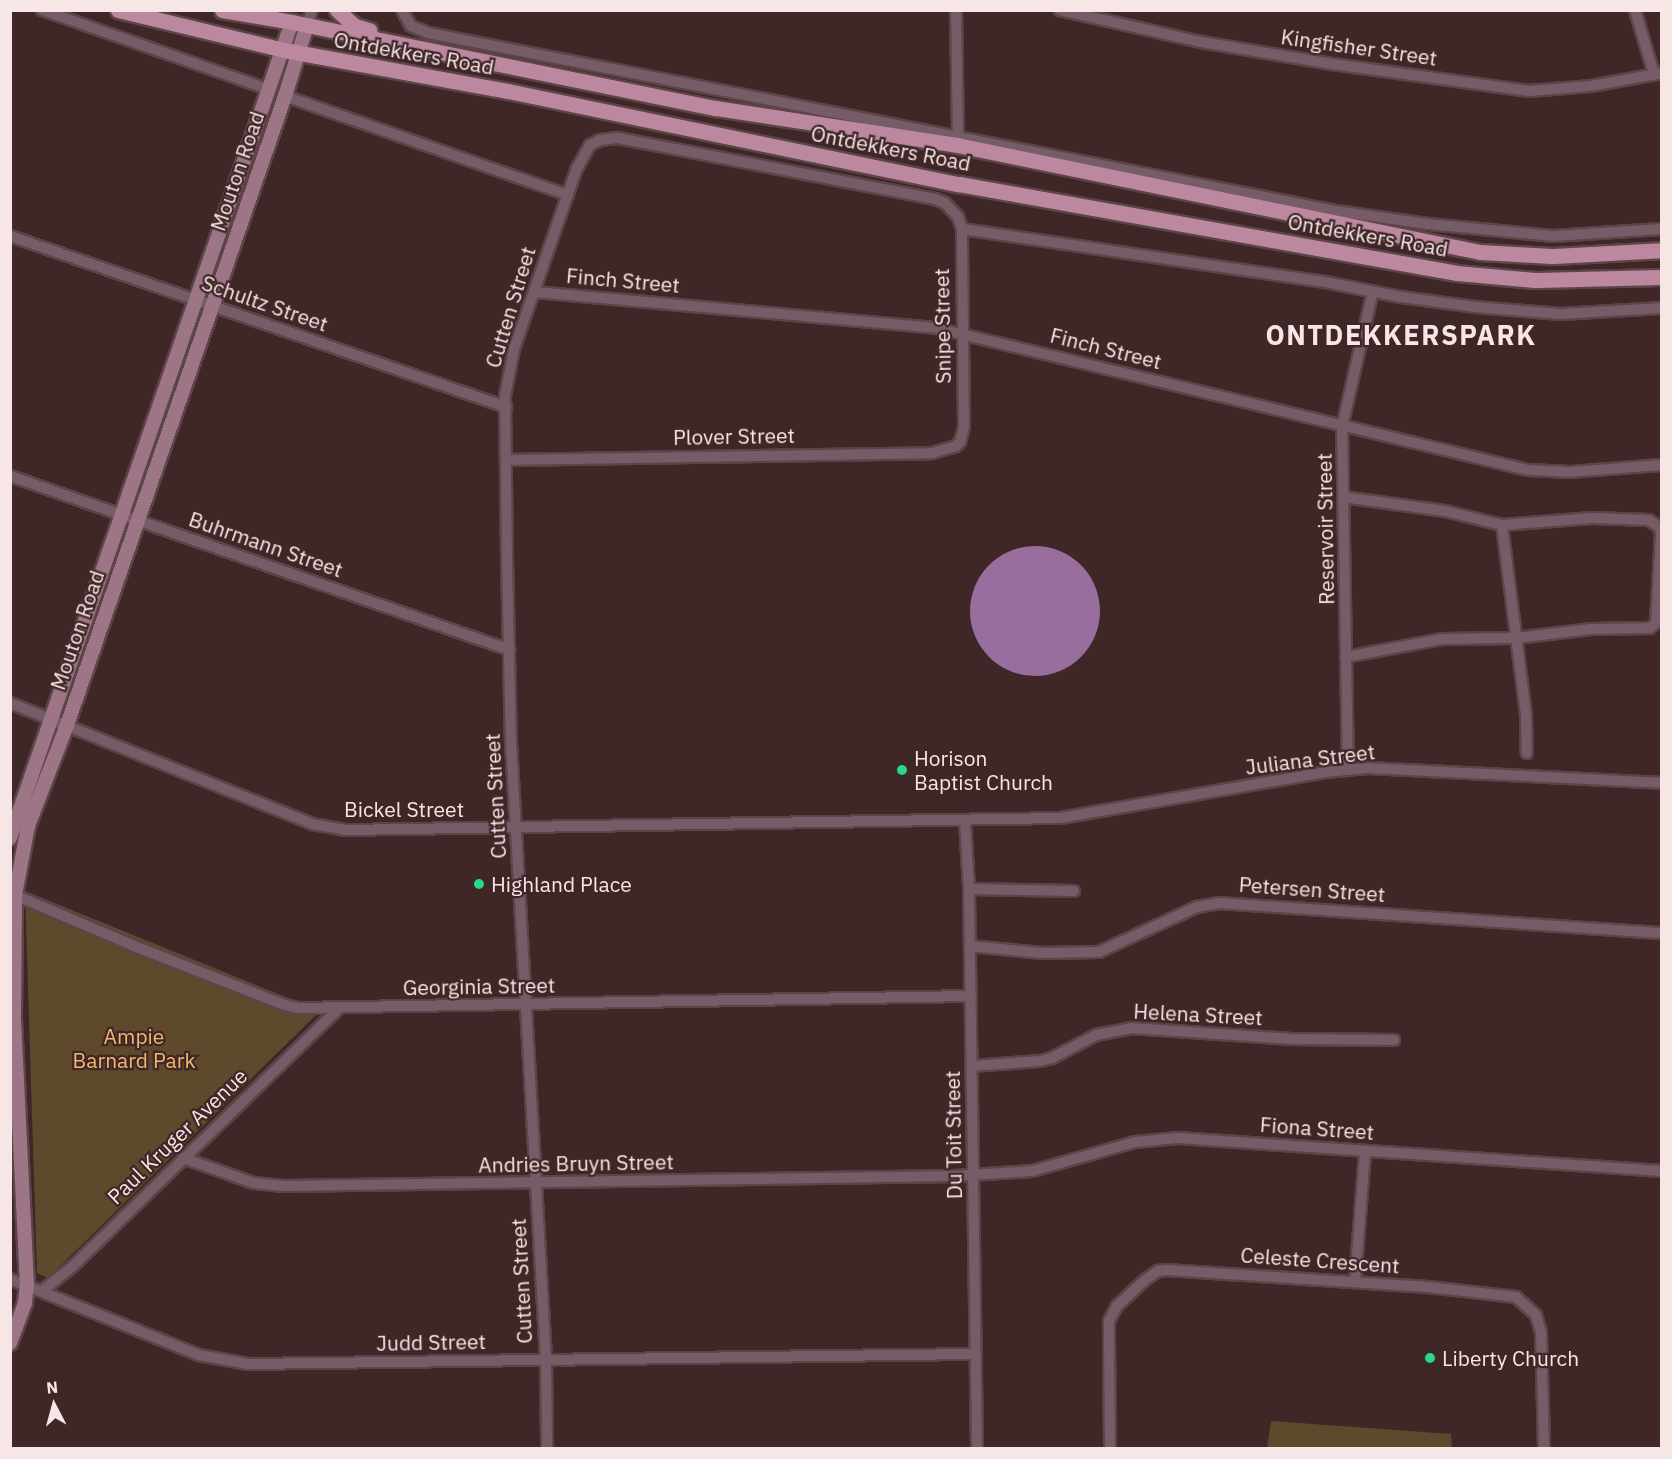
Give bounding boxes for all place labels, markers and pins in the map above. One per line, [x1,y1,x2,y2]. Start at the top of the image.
place label: Horison Baptist Church [914,745,1053,795]
marker: Horison Baptist Church [895,763,909,777]
place label: Highland Place [491,871,632,897]
marker: Highland Place [472,877,486,891]
place label: Liberty Church [1442,1345,1579,1371]
marker: Liberty Church [1423,1351,1437,1365]

